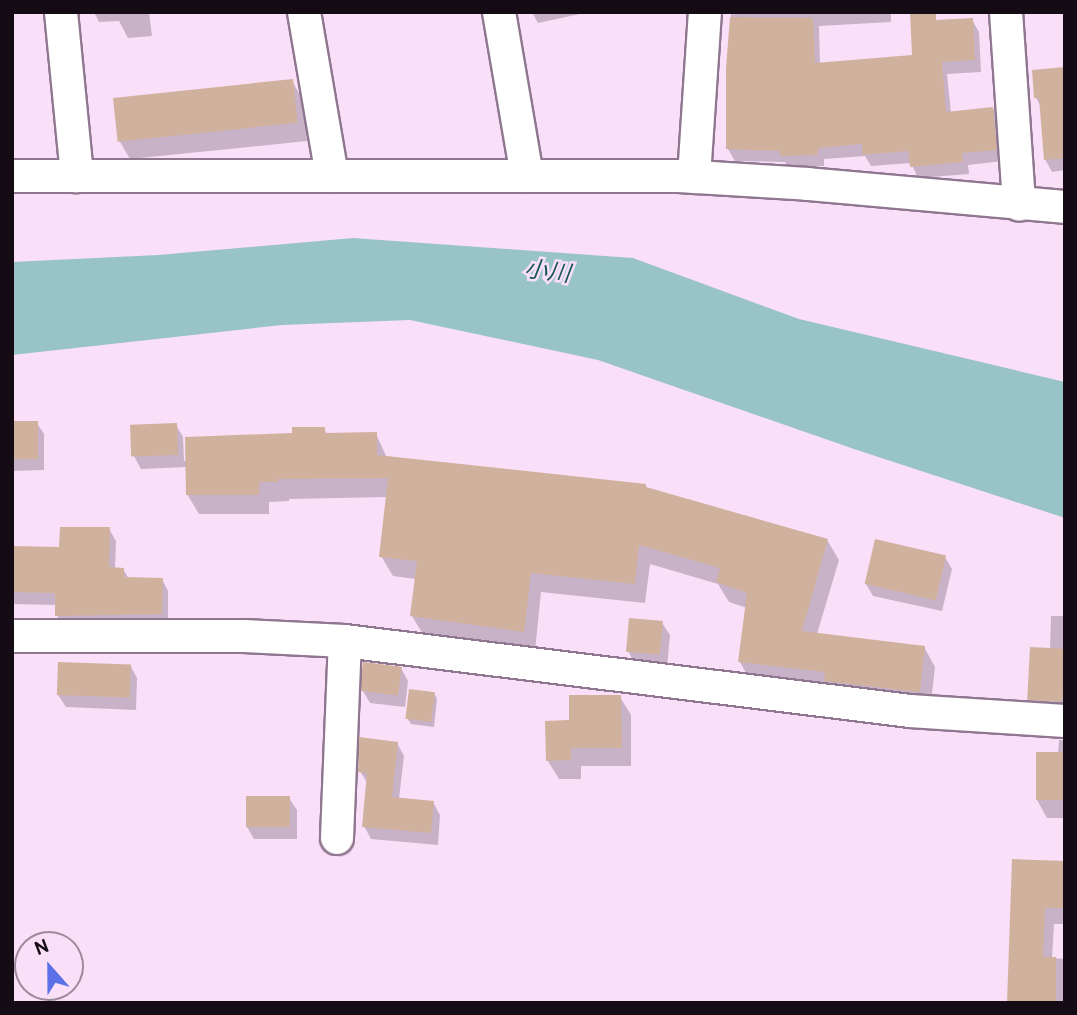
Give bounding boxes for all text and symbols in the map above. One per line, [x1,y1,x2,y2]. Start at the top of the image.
water label: 小川 [522,257,572,291]
north arrow [14,931,84,1001]
text: N [32,935,53,962]

